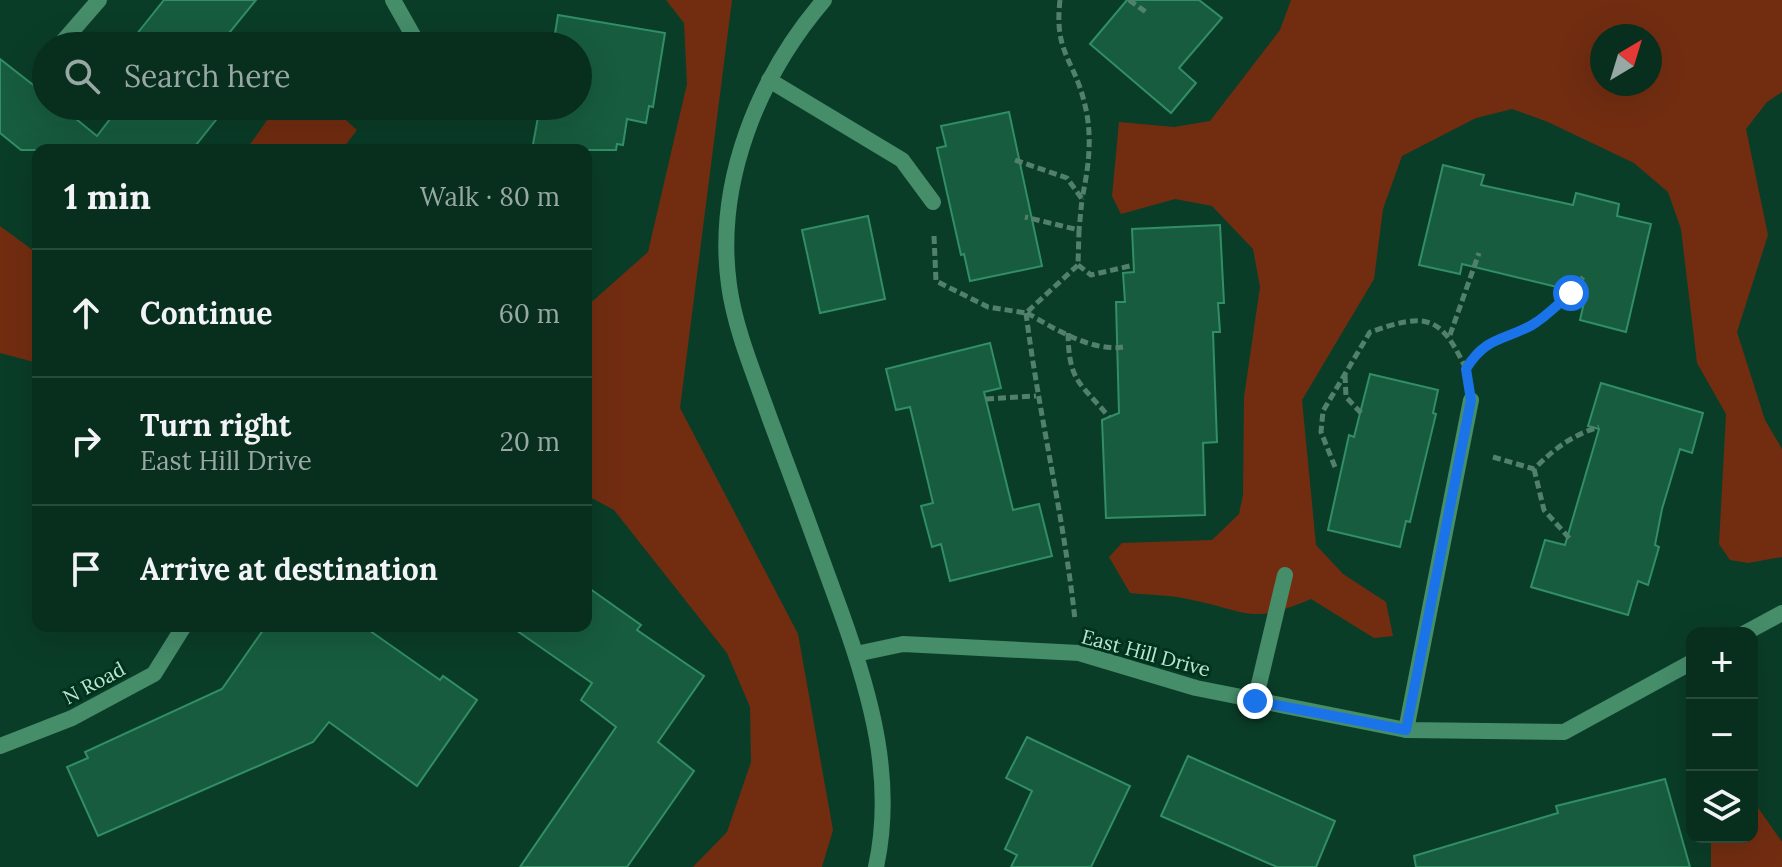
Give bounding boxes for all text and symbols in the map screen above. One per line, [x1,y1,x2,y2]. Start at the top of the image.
north arrow [1590,24,1662,96]
search box [32,32,592,120]
icon: search [60,54,104,98]
text: Search here [124,57,291,95]
text: 1 min [64,175,151,218]
text: Walk · 80 m [420,180,560,213]
route start [1553,275,1589,311]
icon: ahead [64,291,108,335]
text: Continue [140,294,272,332]
text: 60 m [499,297,560,330]
text: Turn right [140,406,291,444]
icon: right [64,419,108,463]
text: 20 m [500,425,560,458]
text: East Hill Drive [140,444,312,477]
icon: arrive [64,547,108,591]
text: Arrive at destination [140,550,438,588]
street label: East Hill Drive [1079,623,1213,682]
map controls [1686,627,1758,843]
button: + [1686,627,1758,699]
street label: N Road [58,656,129,709]
route end [1237,683,1273,719]
button: − [1686,699,1758,771]
button: layers [1686,771,1758,843]

